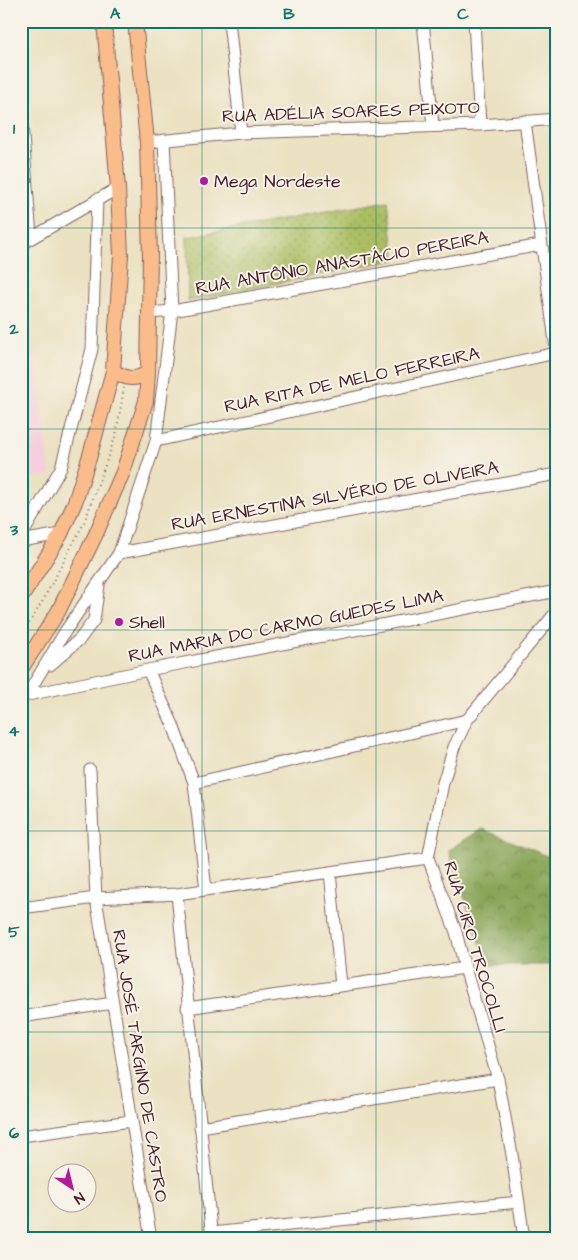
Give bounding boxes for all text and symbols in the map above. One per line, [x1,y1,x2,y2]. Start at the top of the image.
text: A [110,3,121,25]
text: B [283,3,295,25]
text: C [457,3,469,25]
street label: RUA ADÉLIA SOARES PEIXOTO [222,95,480,129]
text: 1 [13,118,16,140]
place label: Mega Nordeste [214,169,341,195]
marker: Mega Nordeste [198,175,210,187]
street label: RUA ANTÔNIO ANASTÁCIO PEREIRA [194,225,491,301]
text: 2 [8,318,19,340]
street label: RUA RITA DE MELO FERREIRA [222,341,482,419]
street label: RUA ERNESTINA SILVÉRIO DE OLIVEIRA [169,455,501,537]
text: 3 [9,519,19,541]
street label: RUA MARIA DO CARMO GUEDES LIMA [126,583,446,669]
place label: Shell [129,610,165,635]
marker: Shell [113,616,125,628]
text: 4 [9,720,20,742]
street label: RUA CIRO TROCOLLI [437,858,513,1036]
text: 5 [8,921,20,943]
street label: RUA JOSÉ TARGINO DE CASTRO [106,928,174,1204]
text: 6 [9,1122,19,1144]
north arrow [48,1162,98,1212]
text: N [69,1187,88,1209]

